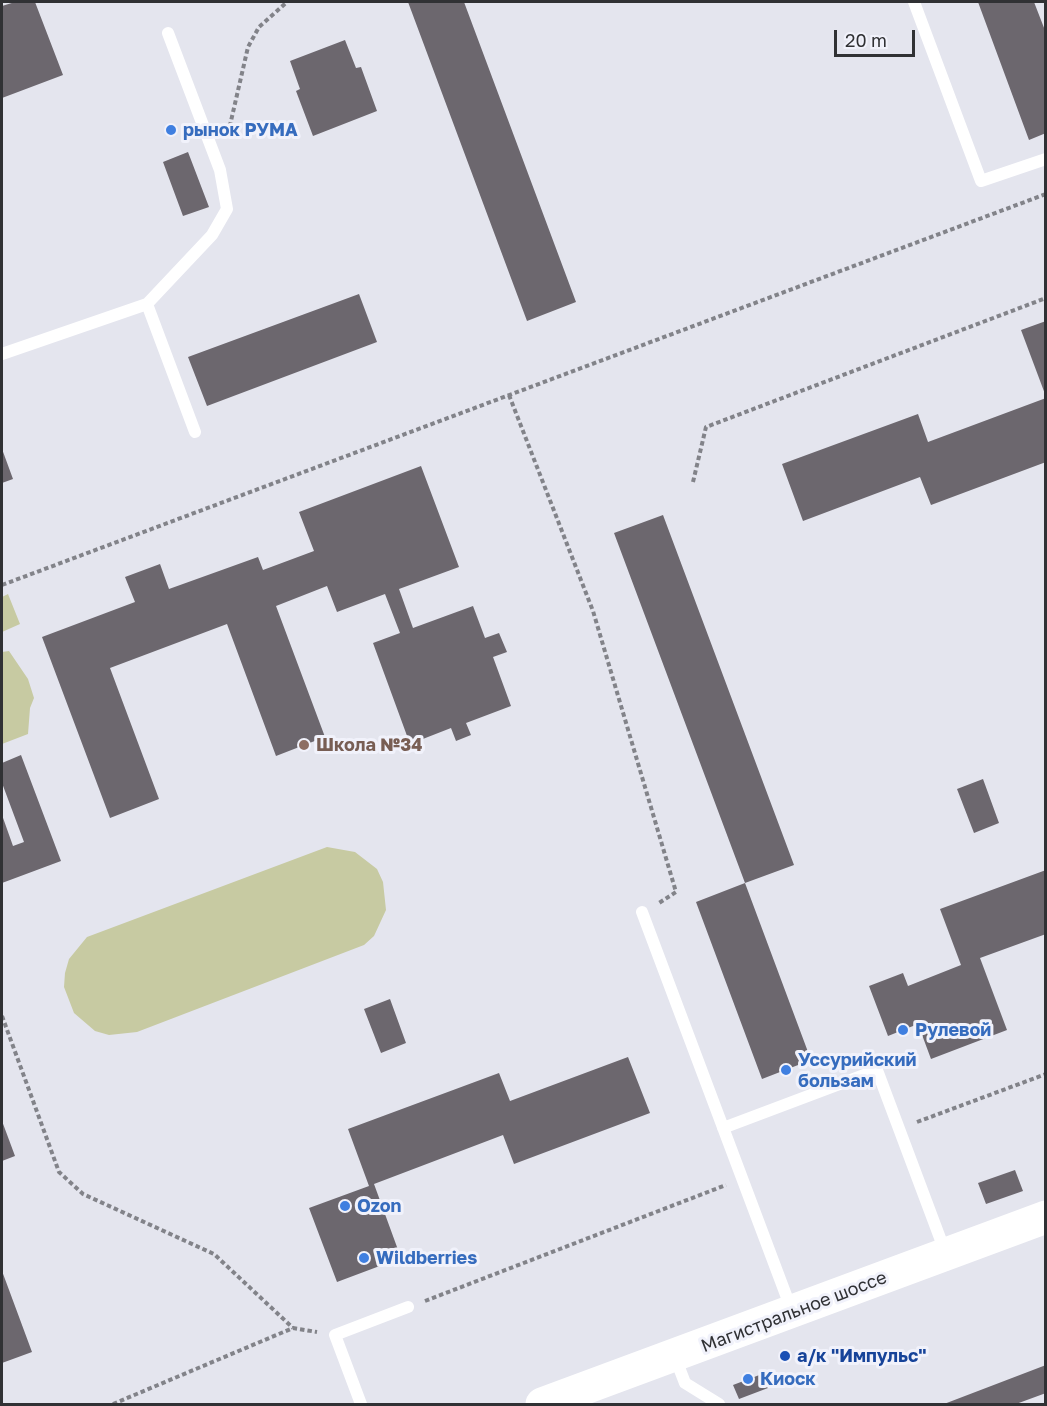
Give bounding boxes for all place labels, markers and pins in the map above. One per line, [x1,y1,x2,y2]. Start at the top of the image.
place label: рынок РУМА [183,119,298,141]
marker: рынок РУМА [164,123,178,137]
place label: Школа №34 [316,734,423,756]
marker: Школа №34 [297,738,311,752]
place label: Рулевой [915,1019,991,1041]
marker: Рулевой [896,1023,910,1037]
place label: Уссурийский бользам [798,1049,916,1092]
marker: Уссурийский бользам [779,1063,793,1077]
place label: Ozon [357,1195,401,1217]
marker: Ozon [338,1199,352,1213]
place label: Wildberries [376,1247,477,1269]
marker: Wildberries [357,1251,371,1265]
place label: а/к "Импульс" [797,1345,926,1367]
marker: а/к "Импульс" [778,1349,792,1363]
place label: Киоск [760,1368,816,1390]
marker: Киоск [741,1372,755,1386]

